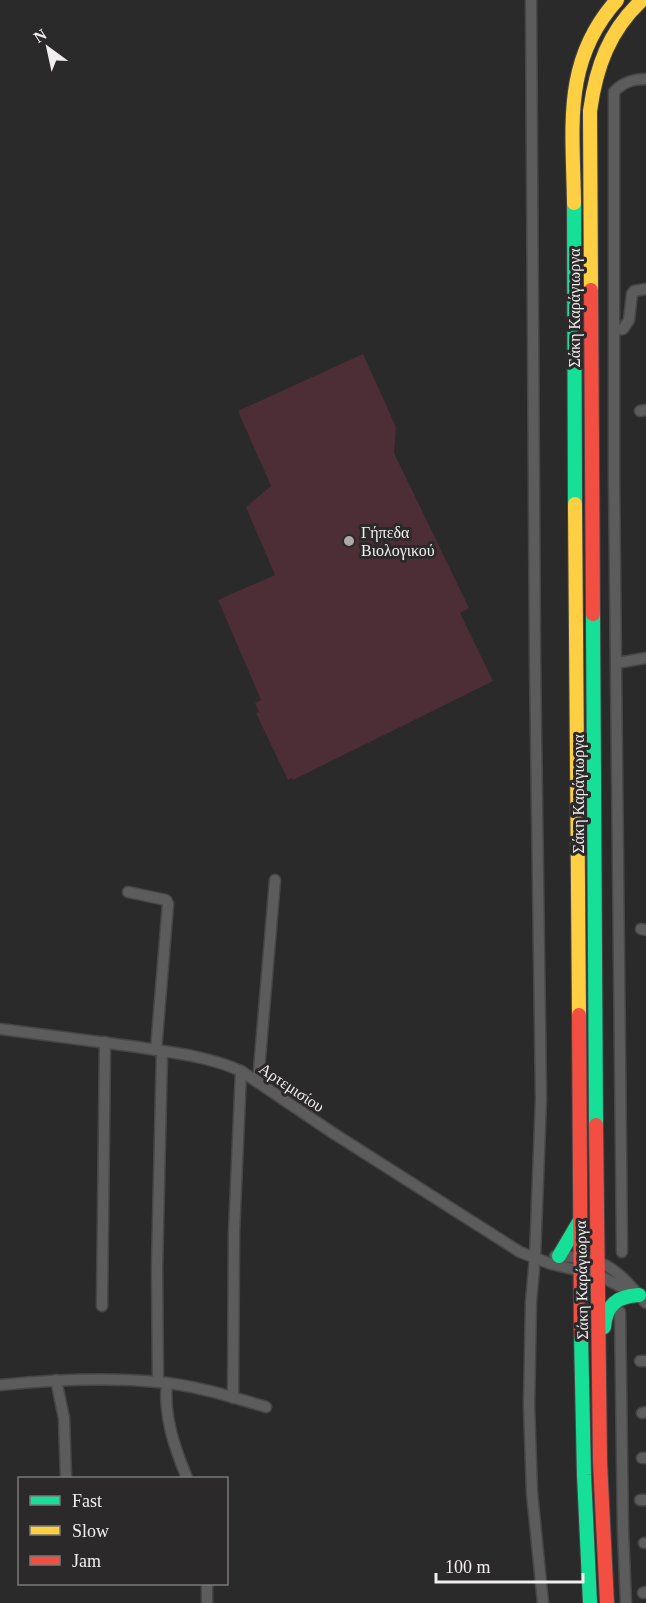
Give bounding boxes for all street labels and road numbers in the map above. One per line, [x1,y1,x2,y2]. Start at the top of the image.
street label: Σάκη Καράγιωργα [566,248,584,368]
street label: Σάκη Καράγιωργα [570,734,588,854]
street label: Αρτεμισίου [256,1060,327,1116]
street label: Σάκη Καράγιωργα [572,1220,592,1340]

